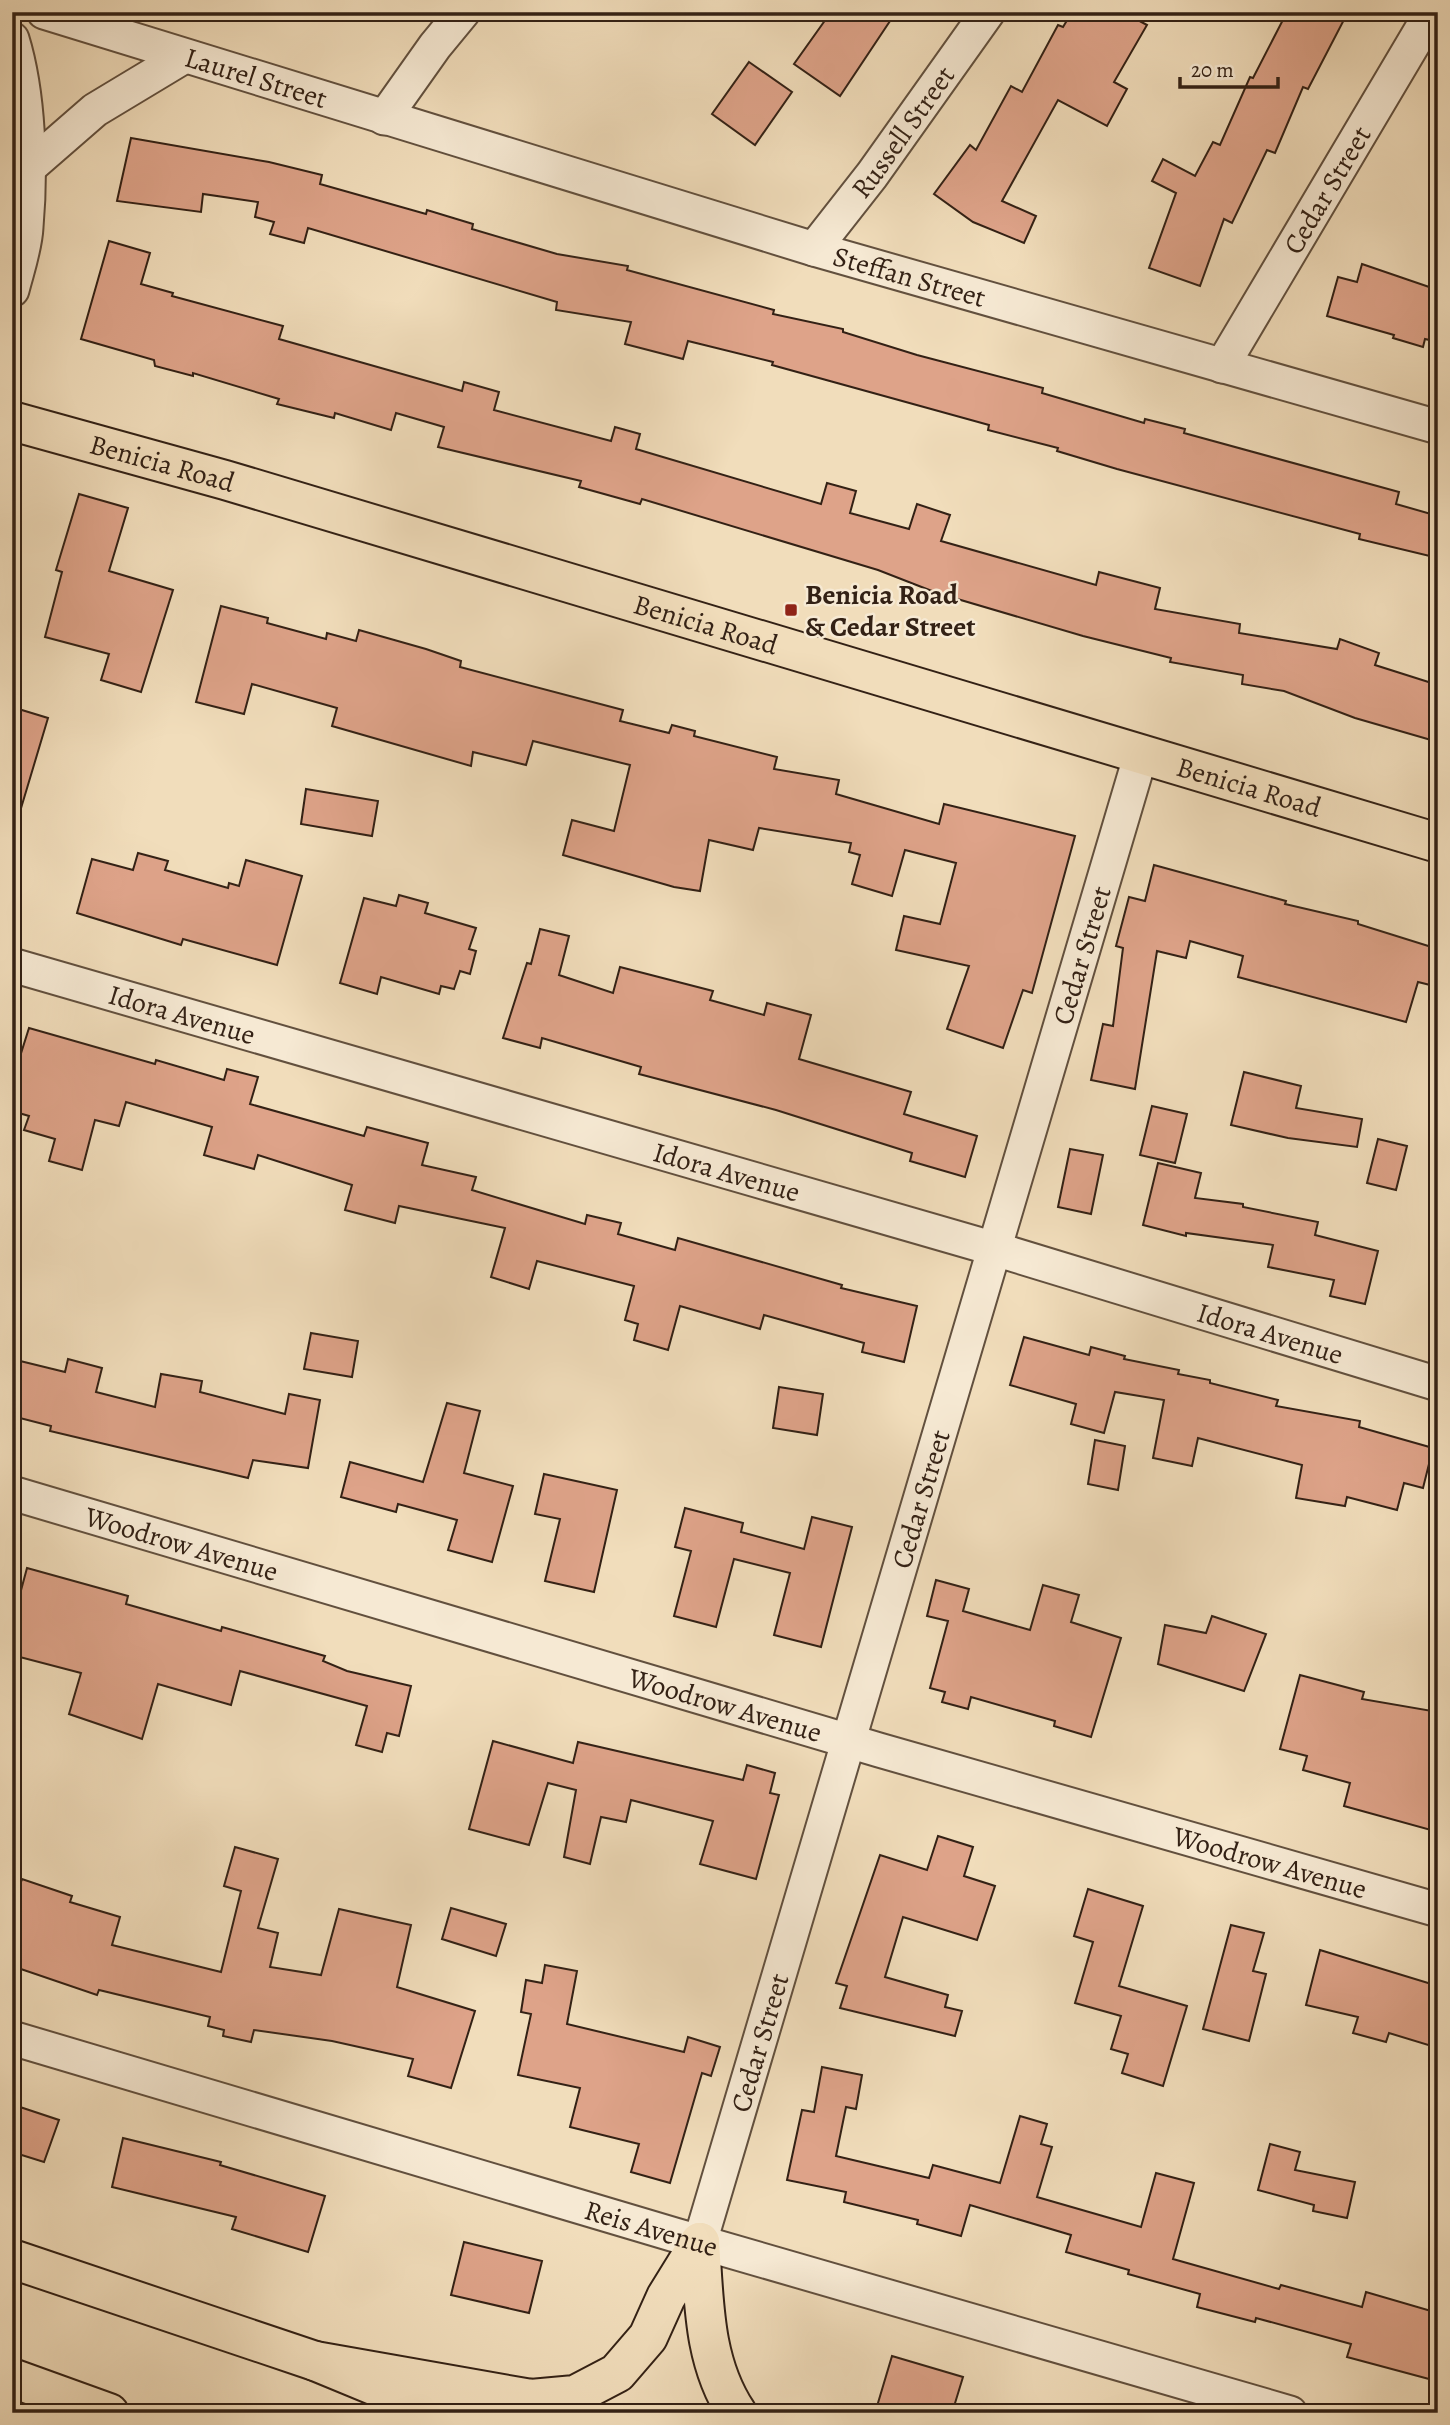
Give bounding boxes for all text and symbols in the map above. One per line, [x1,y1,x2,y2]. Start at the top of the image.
street label: Laurel Street [180,39,332,118]
scale bar [1180,46,1278,90]
text: 20 m [1191,56,1234,84]
street label: Russell Street [843,58,964,206]
street label: Cedar Street [1275,119,1380,261]
street label: Steffan Street [829,237,990,317]
street label: Benicia Road [85,425,240,502]
place label: Benicia Road & Cedar Street [805,576,975,646]
street label: Benicia Road [629,585,783,665]
marker: Benicia Road & Cedar Street [783,602,799,618]
street label: Benicia Road [1172,748,1327,827]
street label: Cedar Street [1044,882,1121,1029]
street label: Idora Avenue [104,976,260,1054]
street label: Idora Avenue [649,1133,804,1212]
street label: Idora Avenue [1192,1294,1348,1374]
street label: Cedar Street [883,1425,960,1573]
street label: Woodrow Avenue [79,1497,283,1591]
street label: Woodrow Avenue [623,1659,826,1752]
street label: Woodrow Avenue [1168,1817,1371,1909]
street label: Cedar Street [722,1969,799,2117]
street label: Reis Avenue [580,2191,722,2266]

